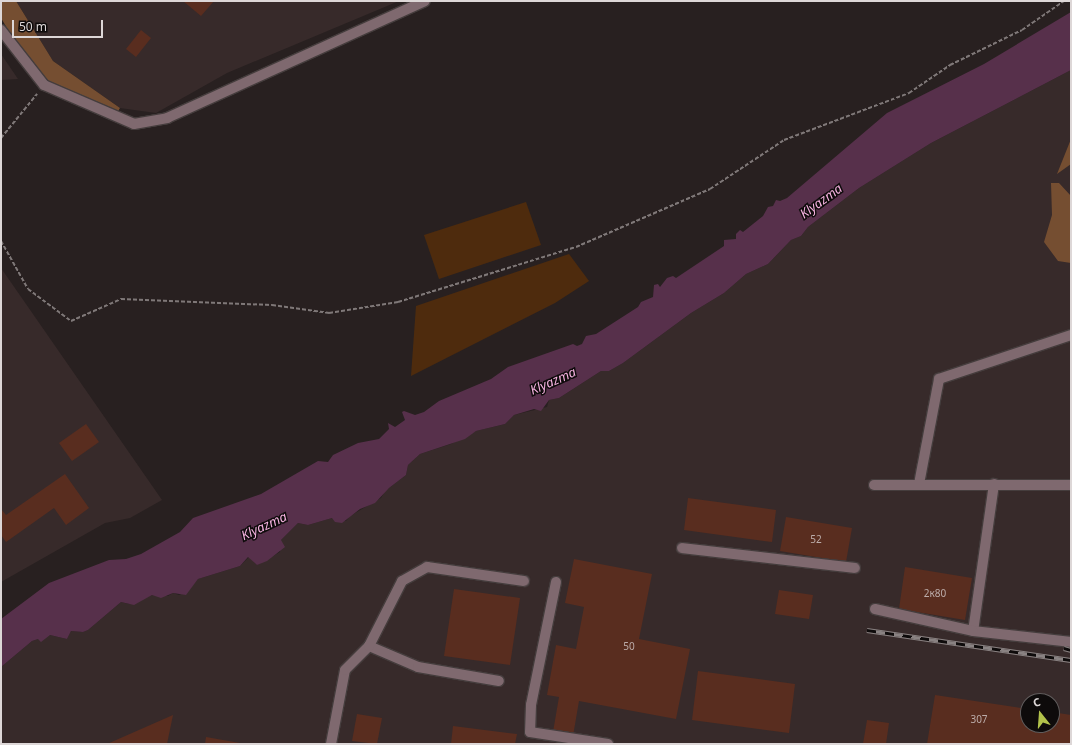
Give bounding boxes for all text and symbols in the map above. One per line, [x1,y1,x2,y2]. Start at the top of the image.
scale bar [14,12,105,38]
text: 50 m [19,18,47,35]
water label: Klyazma [797,180,845,222]
water label: Klyazma [528,364,578,398]
water label: Klyazma [239,509,289,543]
house number: 52 [810,534,822,546]
house number: 2к80 [924,588,946,600]
house number: 50 [623,641,635,653]
north arrow [1020,693,1060,733]
text: С [1031,694,1042,710]
house number: 307 [970,714,988,726]

